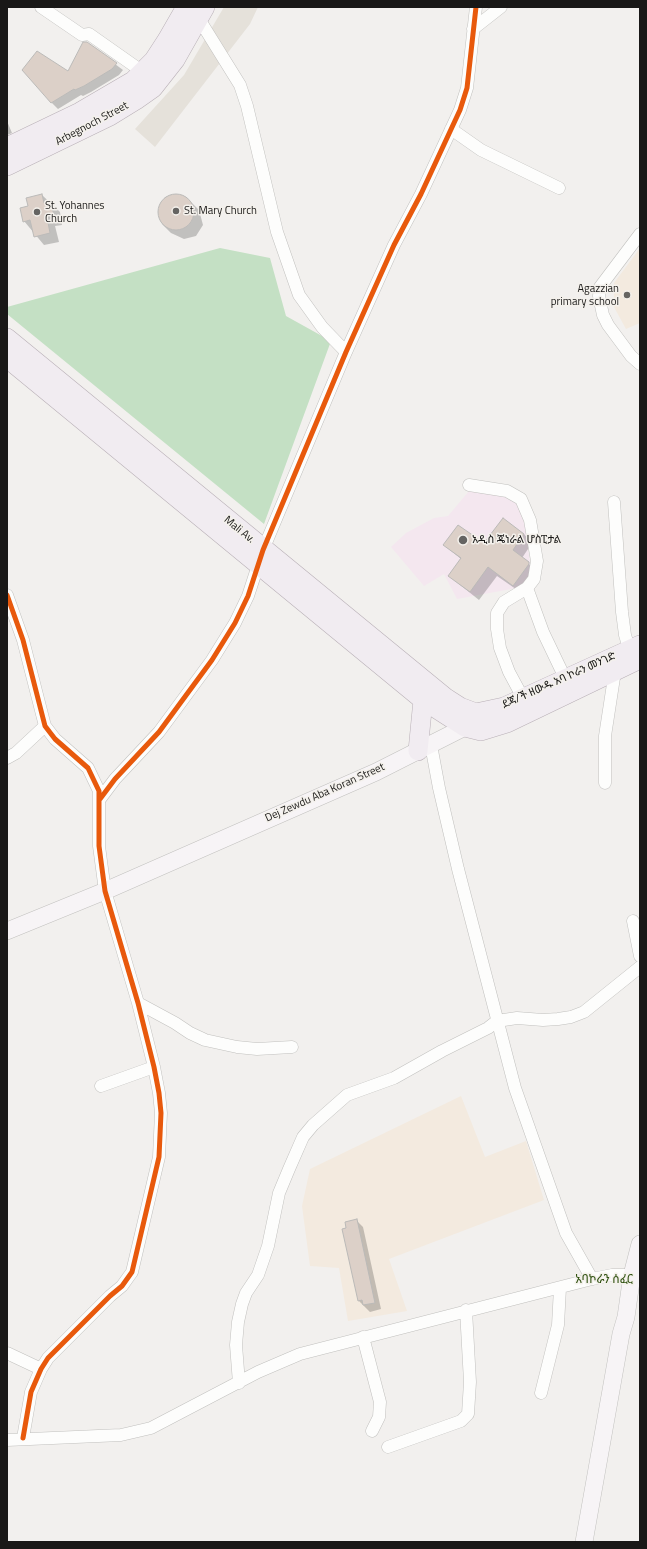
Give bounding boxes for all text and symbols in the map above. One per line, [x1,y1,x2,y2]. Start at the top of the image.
street label: Arbegnoch Street [53,99,131,149]
place label: St. Yohannes Church [45,199,104,225]
place label: St. Mary Church [184,204,257,218]
marker: St. Mary Church [171,206,181,216]
marker: St. Yohannes Church [32,207,42,217]
place label: Agazzian primary school [551,282,619,308]
marker: Agazzian primary school [622,290,632,300]
street label: Mali Av. [221,514,257,546]
place label: አዲስ ጄነራል ሆስፒታል [472,533,561,547]
marker: አዲስ ጄነራል ሆስፒታል [457,534,469,546]
street label: ደጃ/ች ዘውዱ አባ ኮራን መንገድ [500,650,618,712]
street label: Dej Zewdu Aba Koran Street [263,761,387,825]
district label: አባኮራን ሰፈር [575,1273,633,1287]

